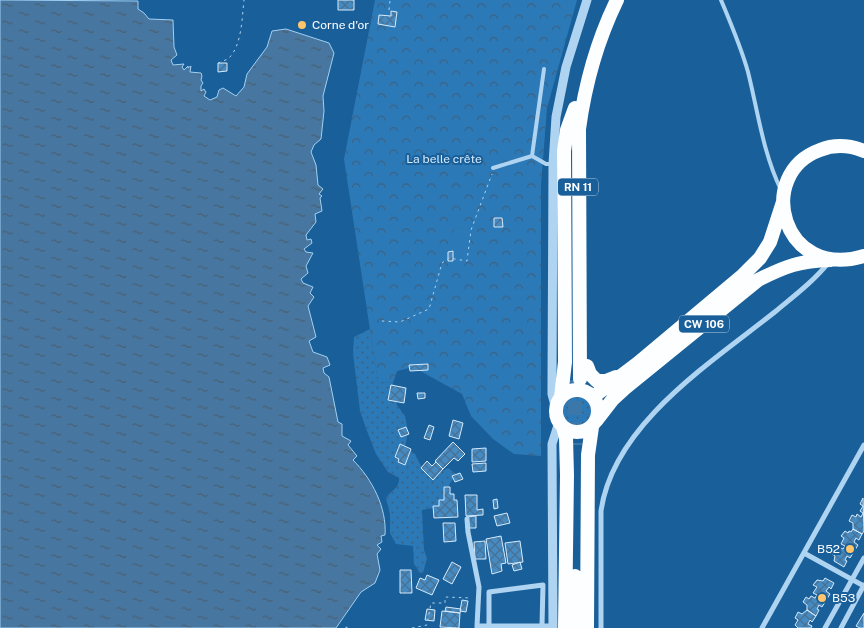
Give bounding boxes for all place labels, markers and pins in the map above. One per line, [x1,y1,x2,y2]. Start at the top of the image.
place label: Corne d'or [312,18,369,32]
marker: Corne d'or [296,19,308,31]
place label: B52 [817,542,840,556]
marker: B52 [844,543,856,555]
place label: B53 [832,591,855,605]
marker: B53 [816,592,828,604]

